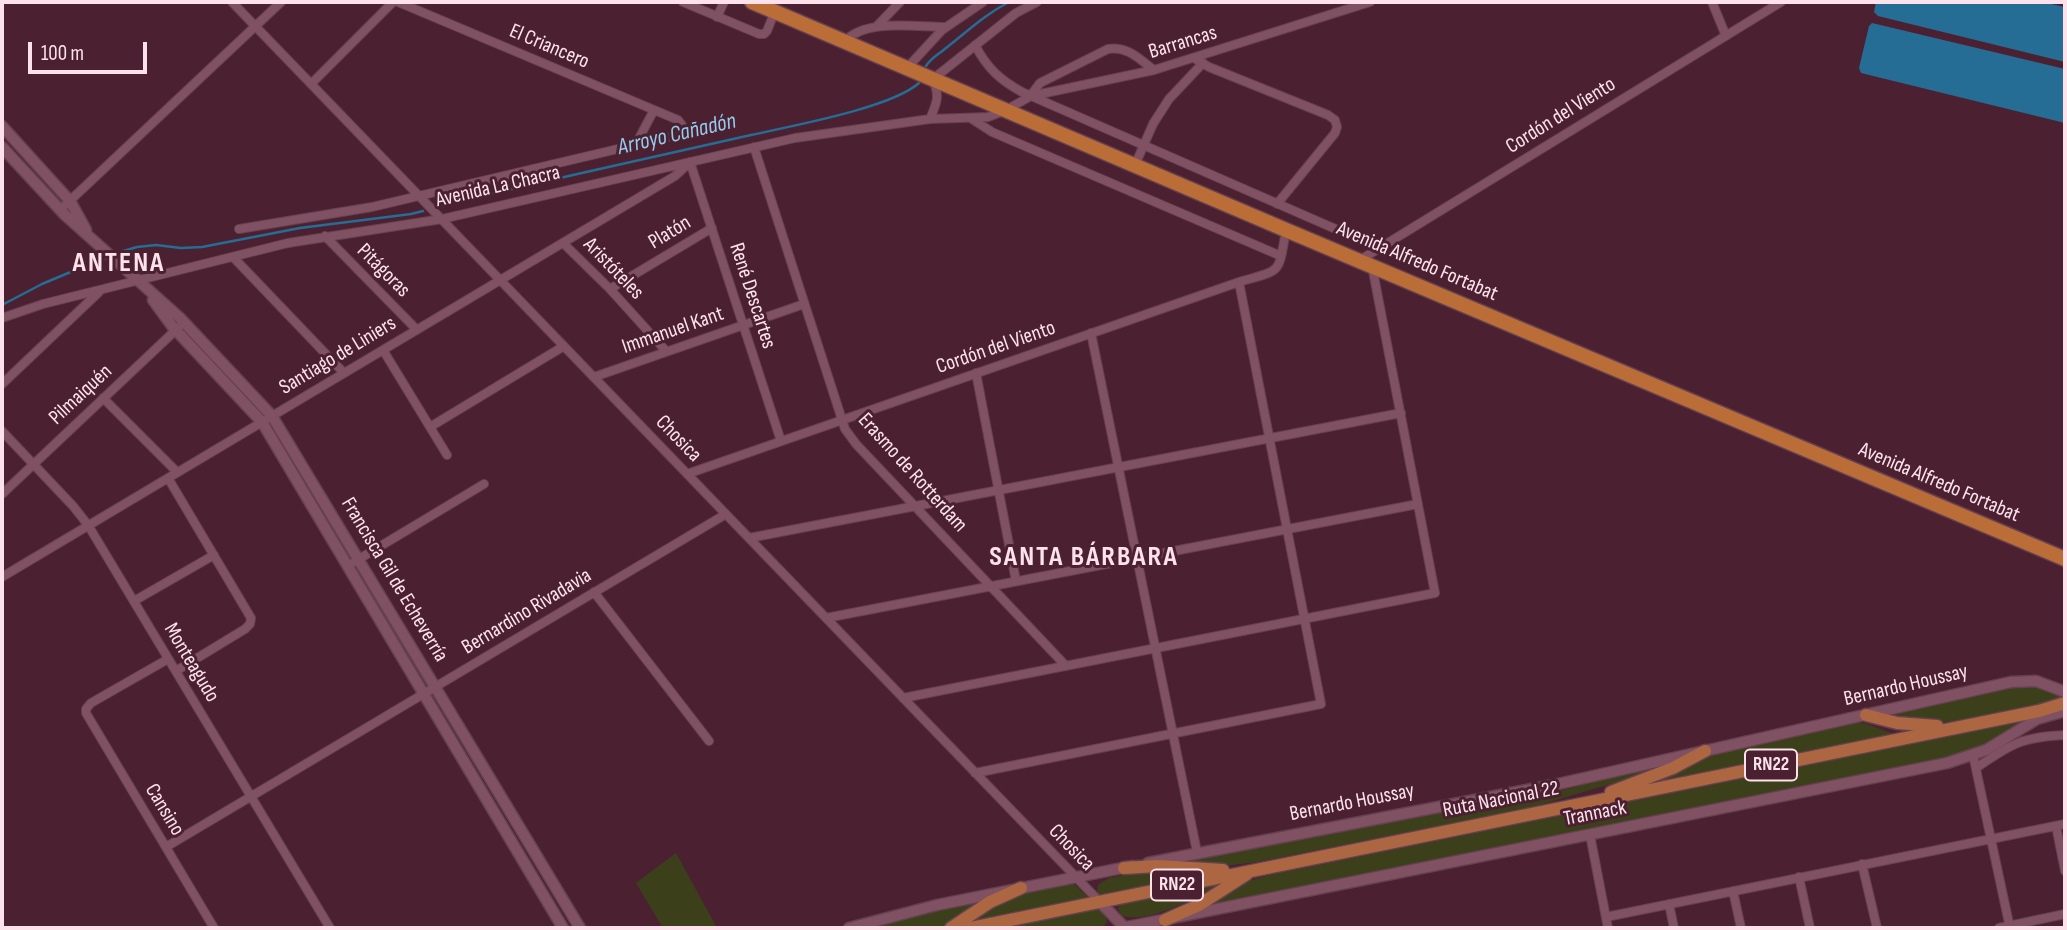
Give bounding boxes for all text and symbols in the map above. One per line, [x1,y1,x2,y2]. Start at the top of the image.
street label: El Criancero [505,19,593,75]
street label: Barrancas [1146,21,1220,65]
scale bar [32,28,150,72]
text: 100 m [41,41,84,66]
street label: Cordón del Viento [1502,72,1620,160]
water label: Arroyo Cañadón [615,108,739,162]
street label: Avenida La Chacra [433,160,563,214]
street label: Platón [644,211,696,255]
street label: Avenida Alfredo Fortabat [1333,217,1501,307]
street label: Aristóteles [577,233,649,305]
street label: Pitágoras [351,239,415,303]
street label: René Descartes [723,240,781,352]
district label: ANTENA [73,247,165,281]
street label: Immanuel Kant [619,302,727,360]
street label: Santiago de Liniers [275,311,401,401]
street label: Cordón del Viento [933,316,1059,380]
street label: Pilmaiquén [44,359,118,431]
street label: Erasmo de Rotterdam [852,408,972,538]
street label: Chosica [650,410,706,468]
street label: Avenida Alfredo Fortabat [1855,438,2023,528]
street label: Francisca Gil de Echeverría [335,493,453,667]
district label: SANTA BÁRBARA [991,541,1177,575]
street label: Bernardino Rivadavia [458,563,596,661]
street label: Monteagudo [158,619,224,707]
street label: Bernardo Houssay [1842,660,1970,712]
road number: RN22 [1745,750,1797,780]
street label: Ruta Nacional 22 [1441,776,1561,824]
street label: Cansino [139,779,189,841]
street label: Bernardo Houssay [1288,779,1416,827]
street label: Trannack [1562,796,1628,832]
street label: Chosica [1043,819,1099,877]
road number: RN22 [1151,870,1203,900]

